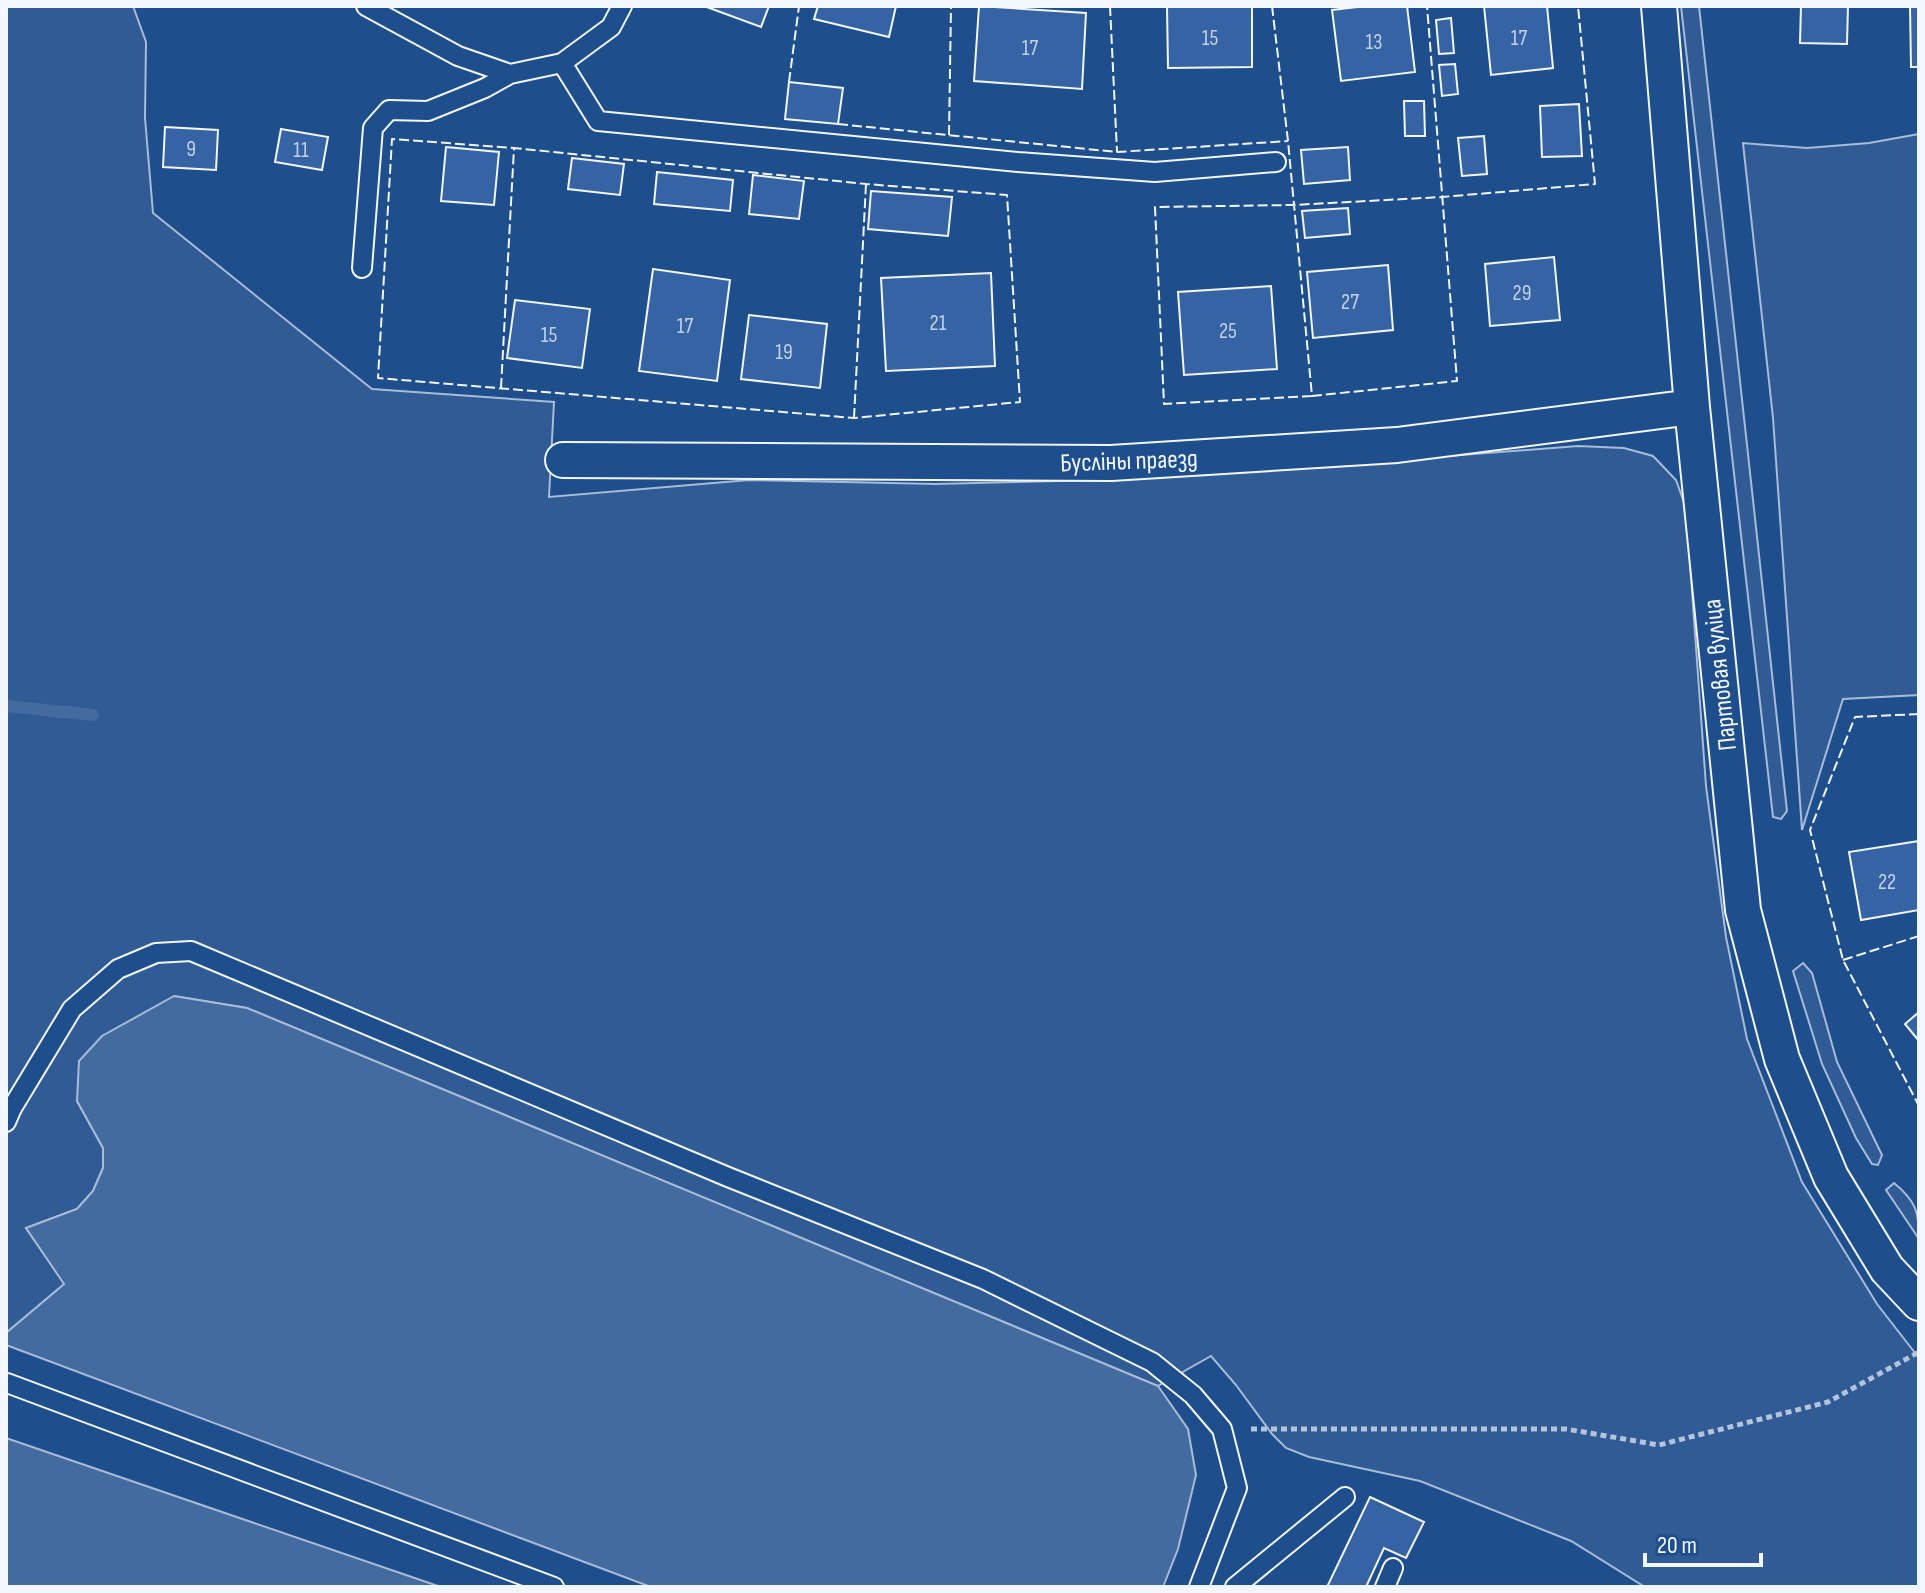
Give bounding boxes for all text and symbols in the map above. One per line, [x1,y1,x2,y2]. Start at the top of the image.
house number: 15 [1202,25,1218,52]
house number: 17 [1511,25,1527,52]
house number: 13 [1366,29,1382,56]
house number: 17 [1022,35,1038,62]
house number: 9 [186,136,196,163]
house number: 11 [293,137,309,164]
house number: 29 [1513,280,1531,307]
house number: 27 [1341,289,1359,316]
house number: 21 [930,310,947,337]
house number: 17 [677,313,693,340]
house number: 25 [1219,318,1237,345]
house number: 15 [541,322,557,349]
house number: 19 [775,339,793,366]
street label: Бусліны праезд [1060,444,1198,479]
street label: Партовая вуліца [1697,597,1744,752]
house number: 22 [1878,869,1896,896]
scale bar [1645,1517,1761,1567]
text: 20 m [1657,1531,1697,1560]

